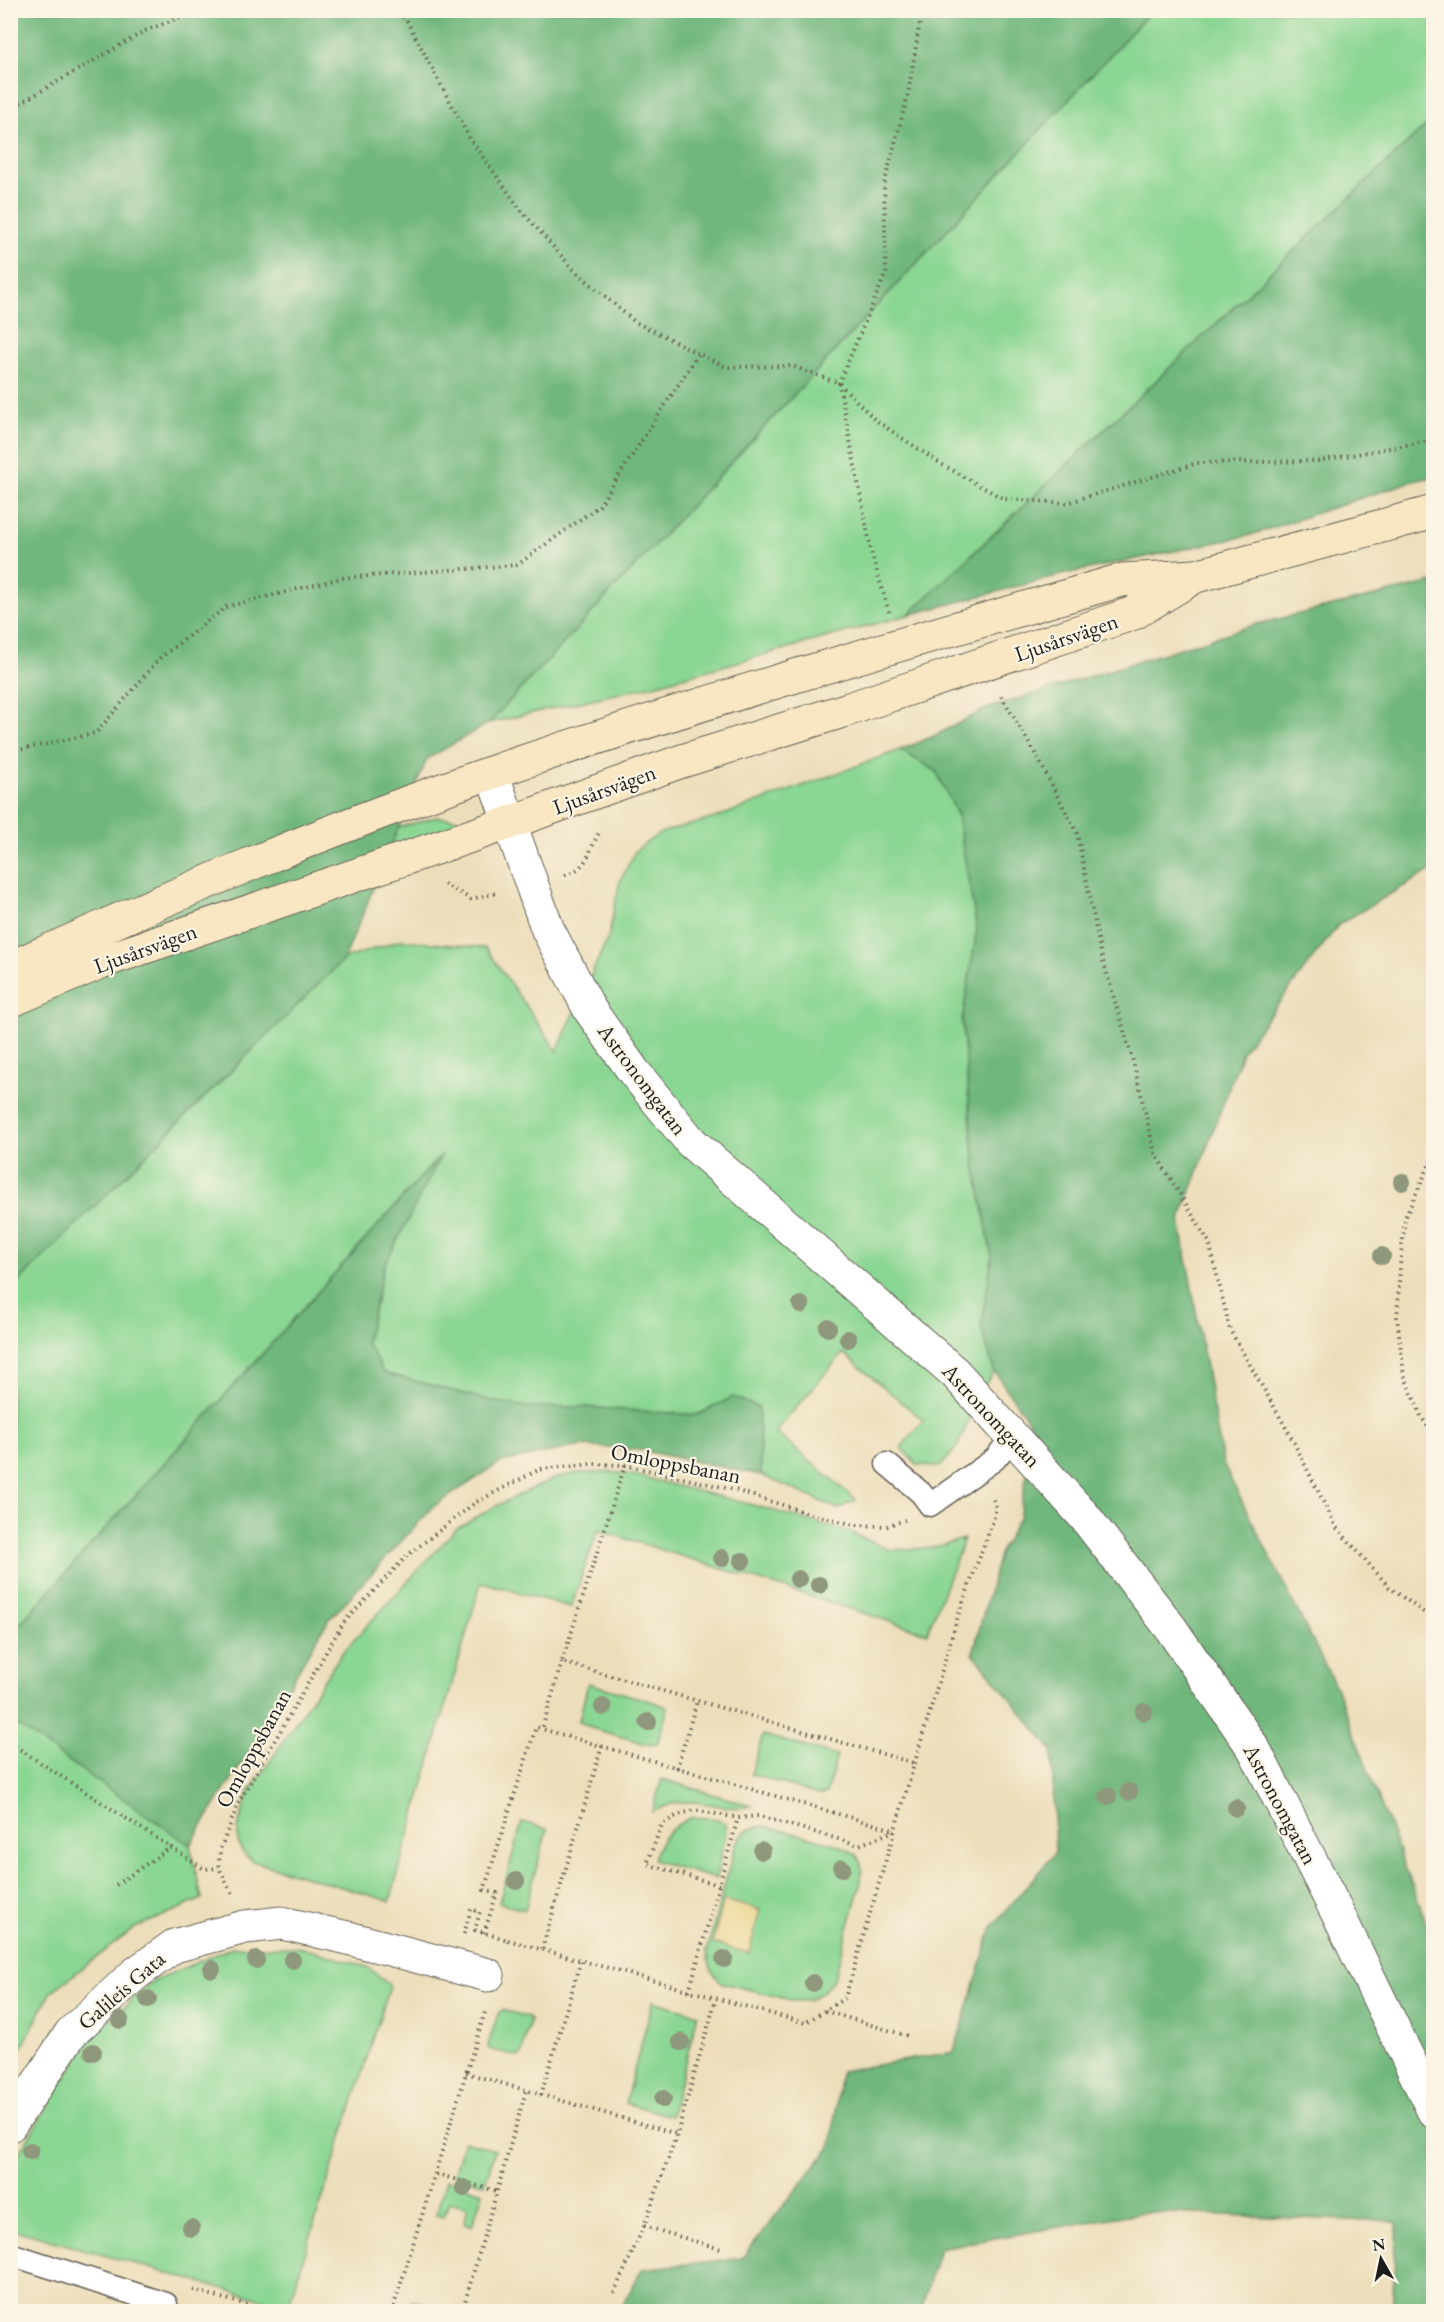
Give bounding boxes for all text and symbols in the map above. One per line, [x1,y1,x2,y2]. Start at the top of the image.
street label: Ljusårsvägen [1011,606,1122,669]
street label: Ljusårsvägen [549,757,660,821]
street label: Ljusårsvägen [90,916,201,980]
street label: Astronomgatan [590,1017,694,1141]
street label: Astronomgatan [935,1356,1048,1474]
street label: Omloppsbanan [608,1437,744,1490]
street label: Omloppsbanan [209,1683,298,1813]
street label: Astronomgatan [1236,1738,1325,1870]
street label: Galileis Gata [72,1944,171,2036]
north arrow [1351,2229,1411,2289]
text: N [1371,2233,1387,2256]

